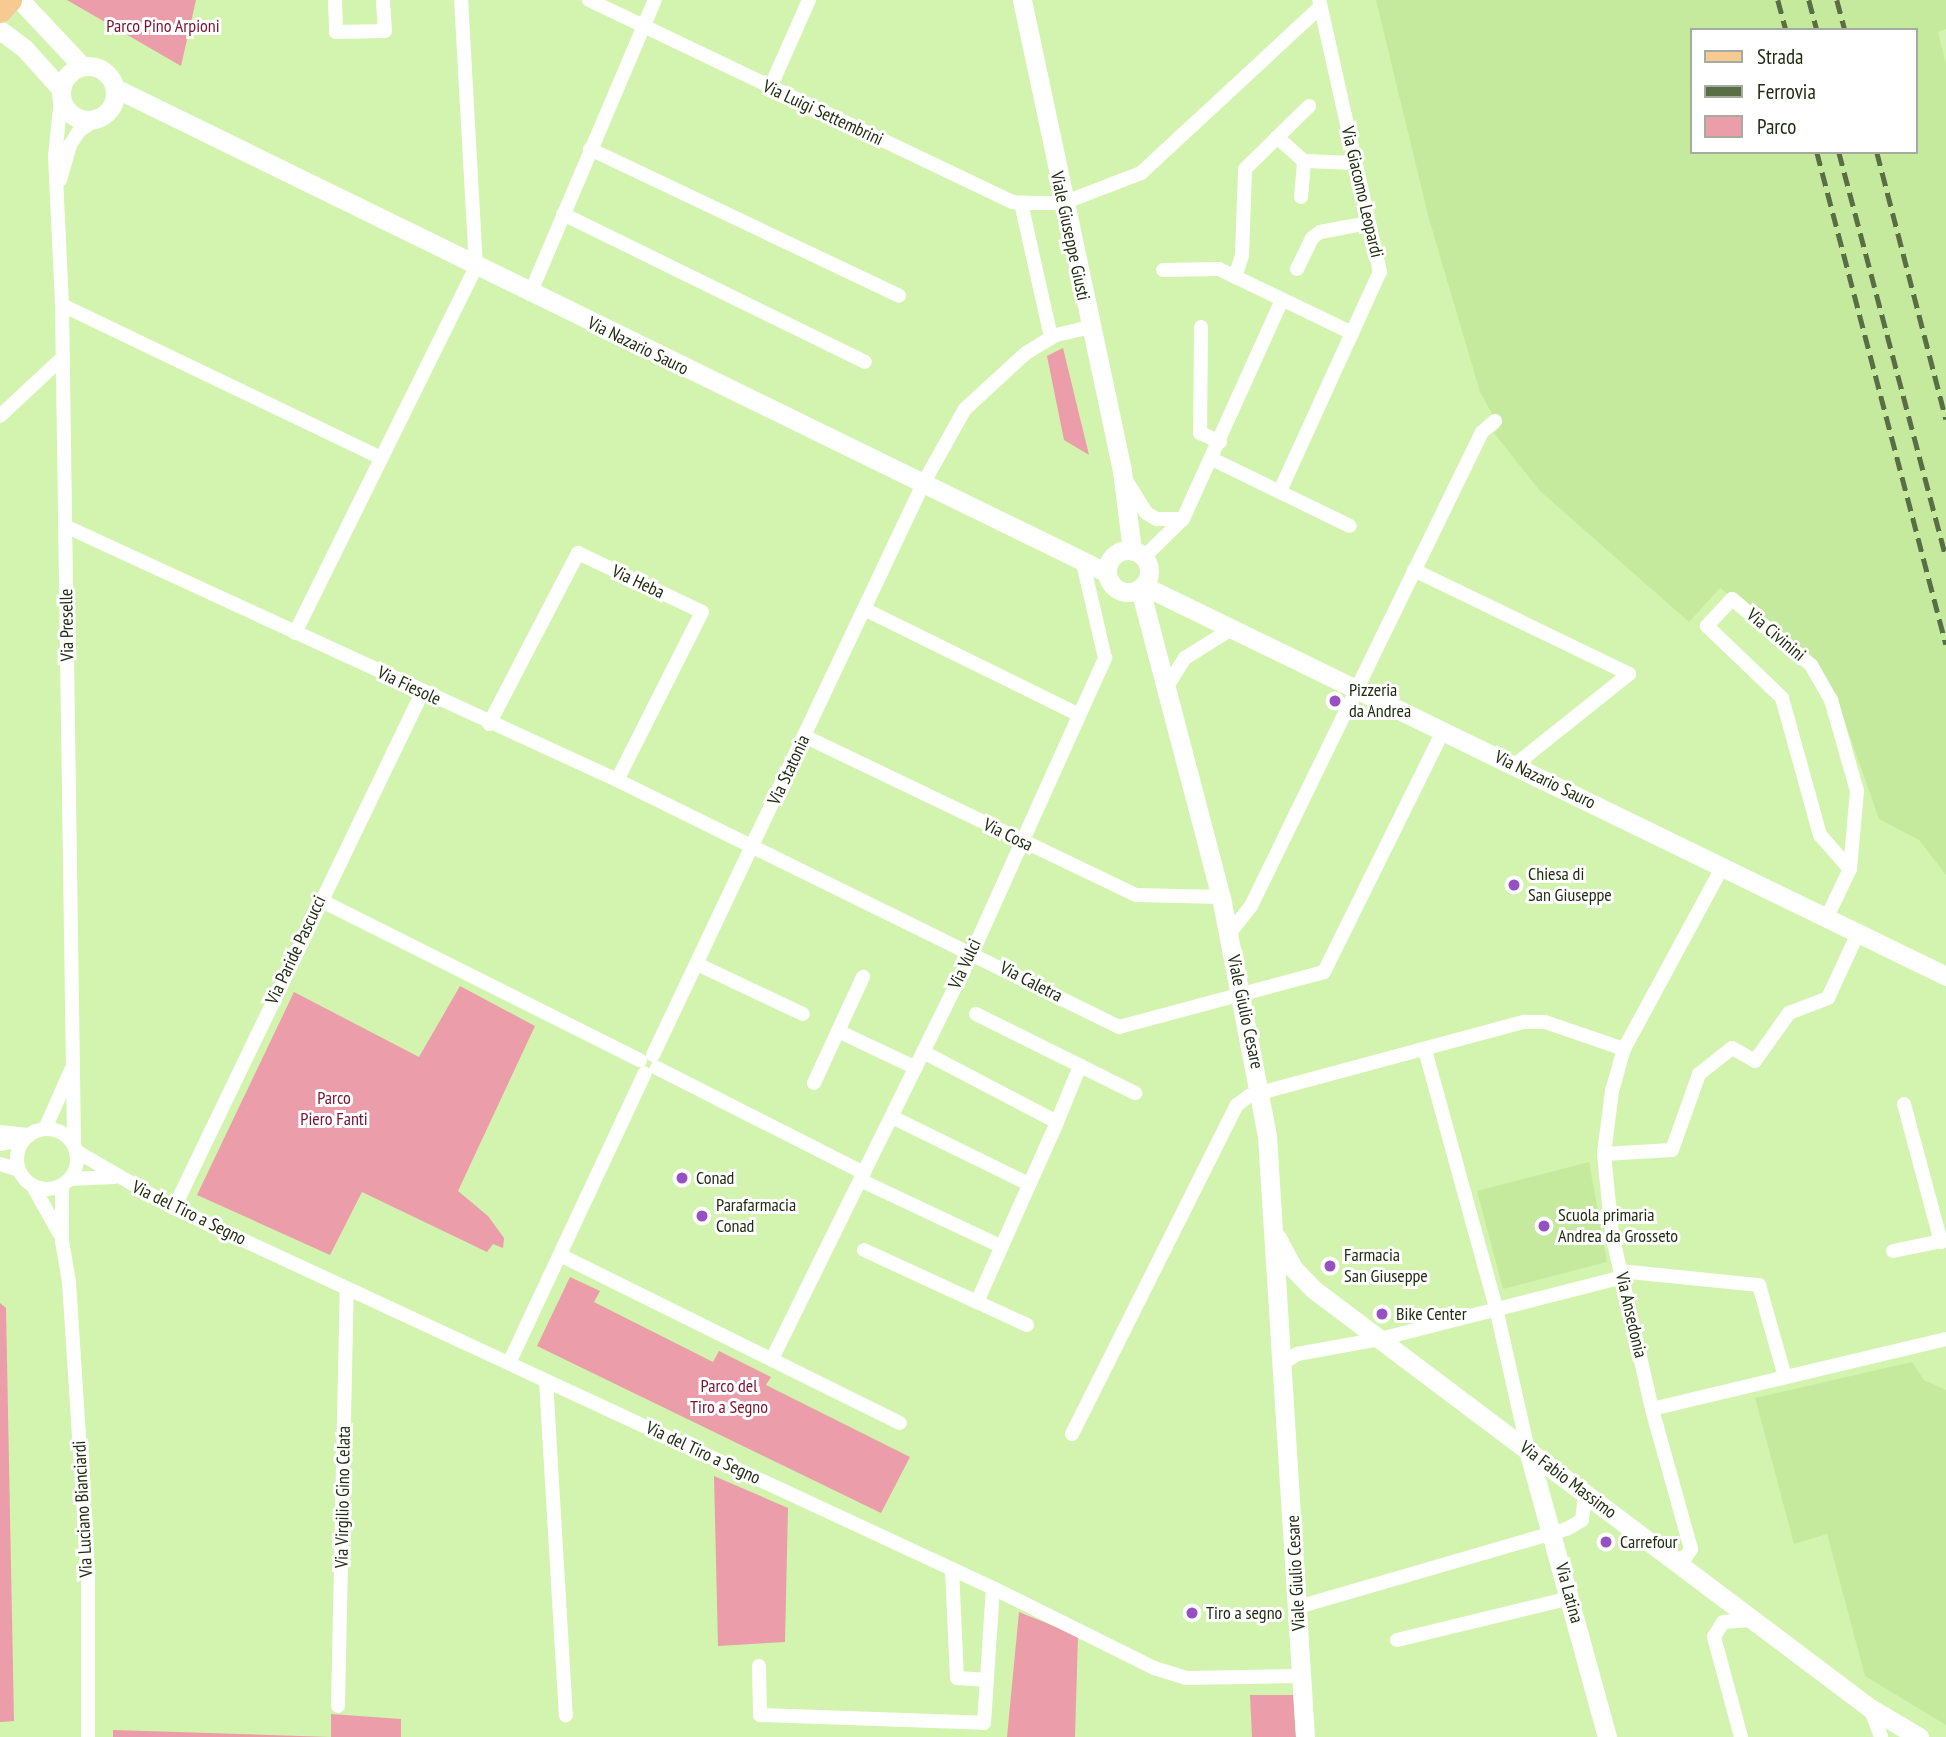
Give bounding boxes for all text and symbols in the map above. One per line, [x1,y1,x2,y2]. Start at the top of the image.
park label: Parco Pino Arpioni [106,15,220,37]
legend [1690,28,1918,154]
text: Strada [1757,43,1803,70]
street label: Via Luigi Settembrini [759,76,887,150]
text: Ferrovia [1757,78,1816,105]
text: Parco [1757,113,1796,140]
street label: Via Giacomo Leopardi [1336,124,1388,260]
street label: Viale Giuseppe Giusti [1046,169,1094,303]
street label: Via Nazario Sauro [584,312,692,380]
street label: Via Heba [608,561,668,603]
street label: Via Preselle [56,589,78,661]
street label: Via Civinini [1742,604,1810,666]
street label: Via Fiesole [374,662,444,710]
place label: Pizzeria da Andrea [1349,680,1412,722]
marker: Pizzeria da Andrea [1327,693,1343,709]
street label: Via Statonia [763,732,815,808]
street label: Via Nazario Sauro [1491,746,1599,814]
street label: Via Cosa [980,814,1036,856]
place label: Chiesa di San Giuseppe [1528,864,1612,906]
marker: Chiesa di San Giuseppe [1506,877,1522,893]
street label: Via Paride Pascucci [261,892,331,1008]
street label: Via Vulci [944,935,986,993]
street label: Viale Giulio Cesare [1222,953,1268,1071]
street label: Via Caletra [996,957,1066,1007]
park label: Parco Piero Fanti [300,1088,368,1130]
place label: Conad [696,1167,734,1189]
marker: Conad [674,1170,690,1186]
street label: Via del Tiro a Segno [128,1176,250,1250]
place label: Parafarmacia Conad [716,1195,796,1238]
place label: Scuola primaria Andrea da Grosseto [1558,1205,1678,1248]
marker: Parafarmacia Conad [694,1208,710,1224]
marker: Scuola primaria Andrea da Grosseto [1536,1218,1552,1234]
place label: Farmacia San Giuseppe [1344,1245,1428,1288]
marker: Farmacia San Giuseppe [1322,1258,1338,1274]
street label: Via Ansedonia [1611,1270,1651,1360]
place label: Bike Center [1396,1303,1467,1325]
marker: Bike Center [1374,1306,1390,1322]
park label: Parco del Tiro a Segno [690,1376,768,1418]
street label: Via del Tiro a Segno [642,1417,764,1489]
street label: Via Virgilio Gino Celata [331,1425,355,1569]
street label: Via Fabio Massimo [1515,1437,1621,1523]
street label: Via Luciano Bianciardi [69,1440,97,1578]
street label: Viale Giulio Cesare [1282,1515,1310,1631]
place label: Carrefour [1620,1531,1678,1553]
marker: Carrefour [1598,1534,1614,1550]
street label: Via Latina [1551,1560,1587,1626]
place label: Tiro a segno [1206,1602,1282,1624]
marker: Tiro a segno [1184,1605,1200,1621]

